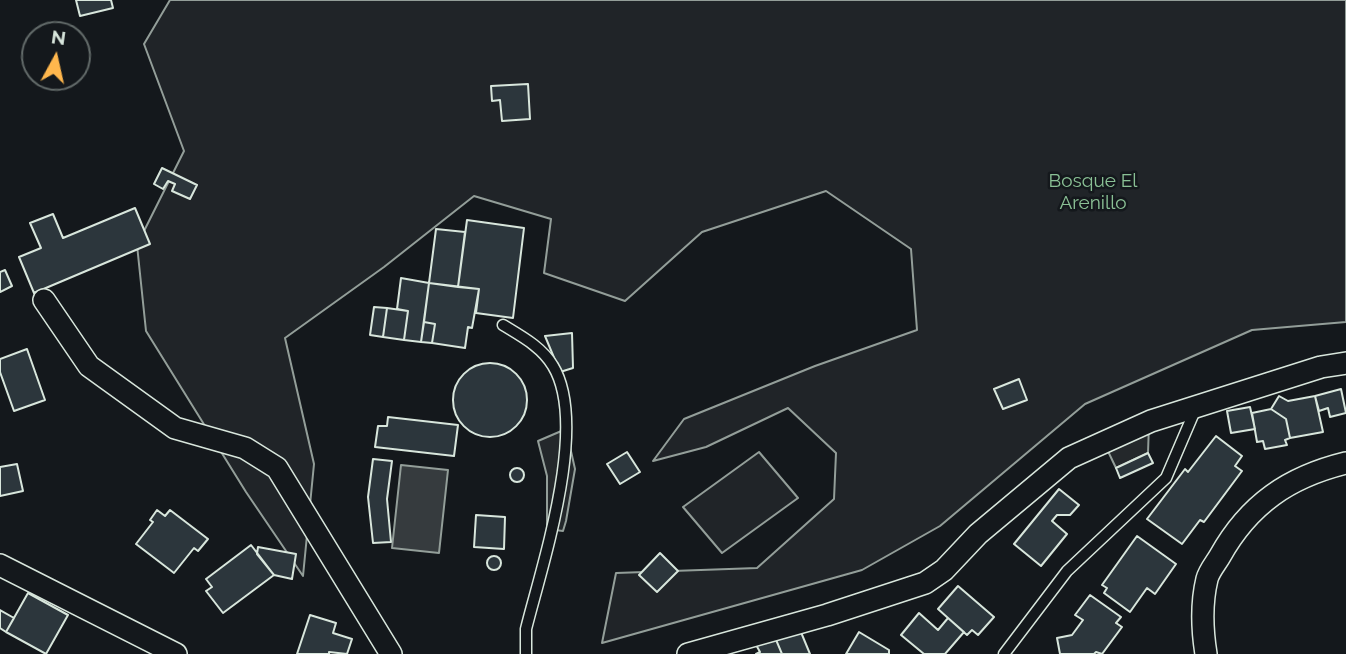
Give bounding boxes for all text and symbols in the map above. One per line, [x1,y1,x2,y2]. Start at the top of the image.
north arrow [21,21,91,91]
text: N [50,25,67,49]
park label: Bosque El Arenillo [1049,170,1137,214]

